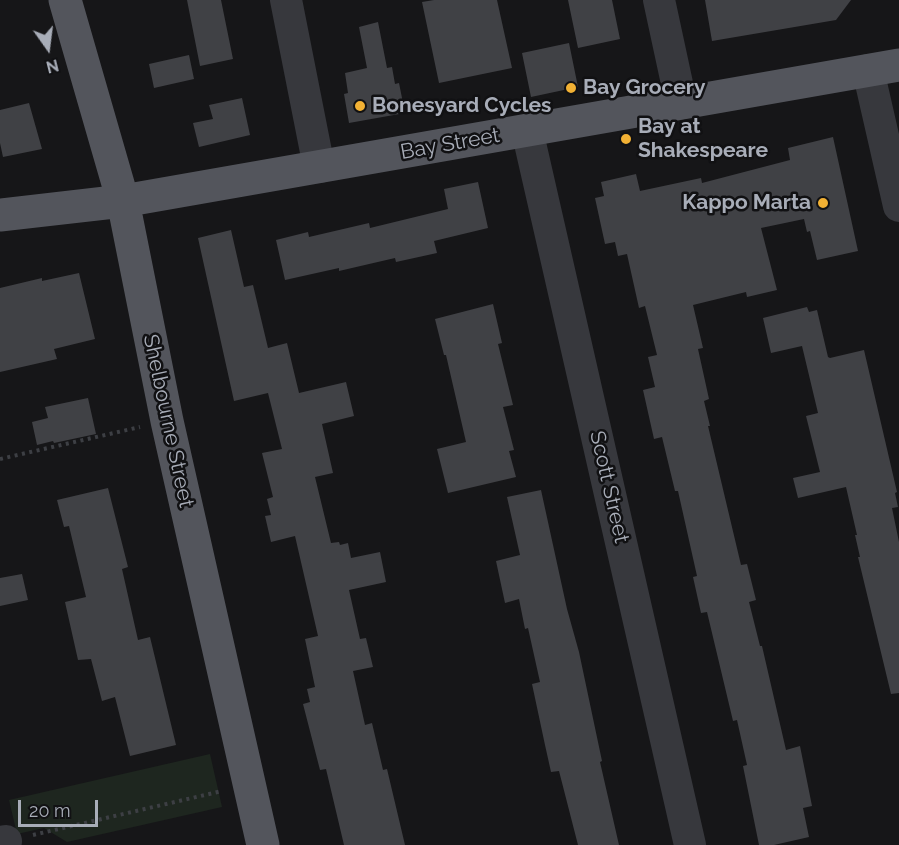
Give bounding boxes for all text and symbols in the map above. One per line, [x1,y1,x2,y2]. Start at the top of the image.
north arrow [18,18,78,78]
text: N [44,55,61,77]
place label: Bay Grocery [583,75,705,101]
marker: Bay Grocery [564,81,578,95]
place label: Bonesyard Cycles [372,93,551,119]
marker: Bonesyard Cycles [353,99,367,113]
place label: Bay at Shakespeare [638,114,768,164]
street label: Bay Street [399,123,501,165]
marker: Bay at Shakespeare [619,132,633,146]
place label: Kappo Marta [682,190,811,216]
marker: Kappo Marta [816,196,830,210]
street label: Shelbourne Street [137,332,199,510]
street label: Scott Street [584,429,634,545]
scale bar [21,788,100,826]
text: 20 m [29,800,71,821]

